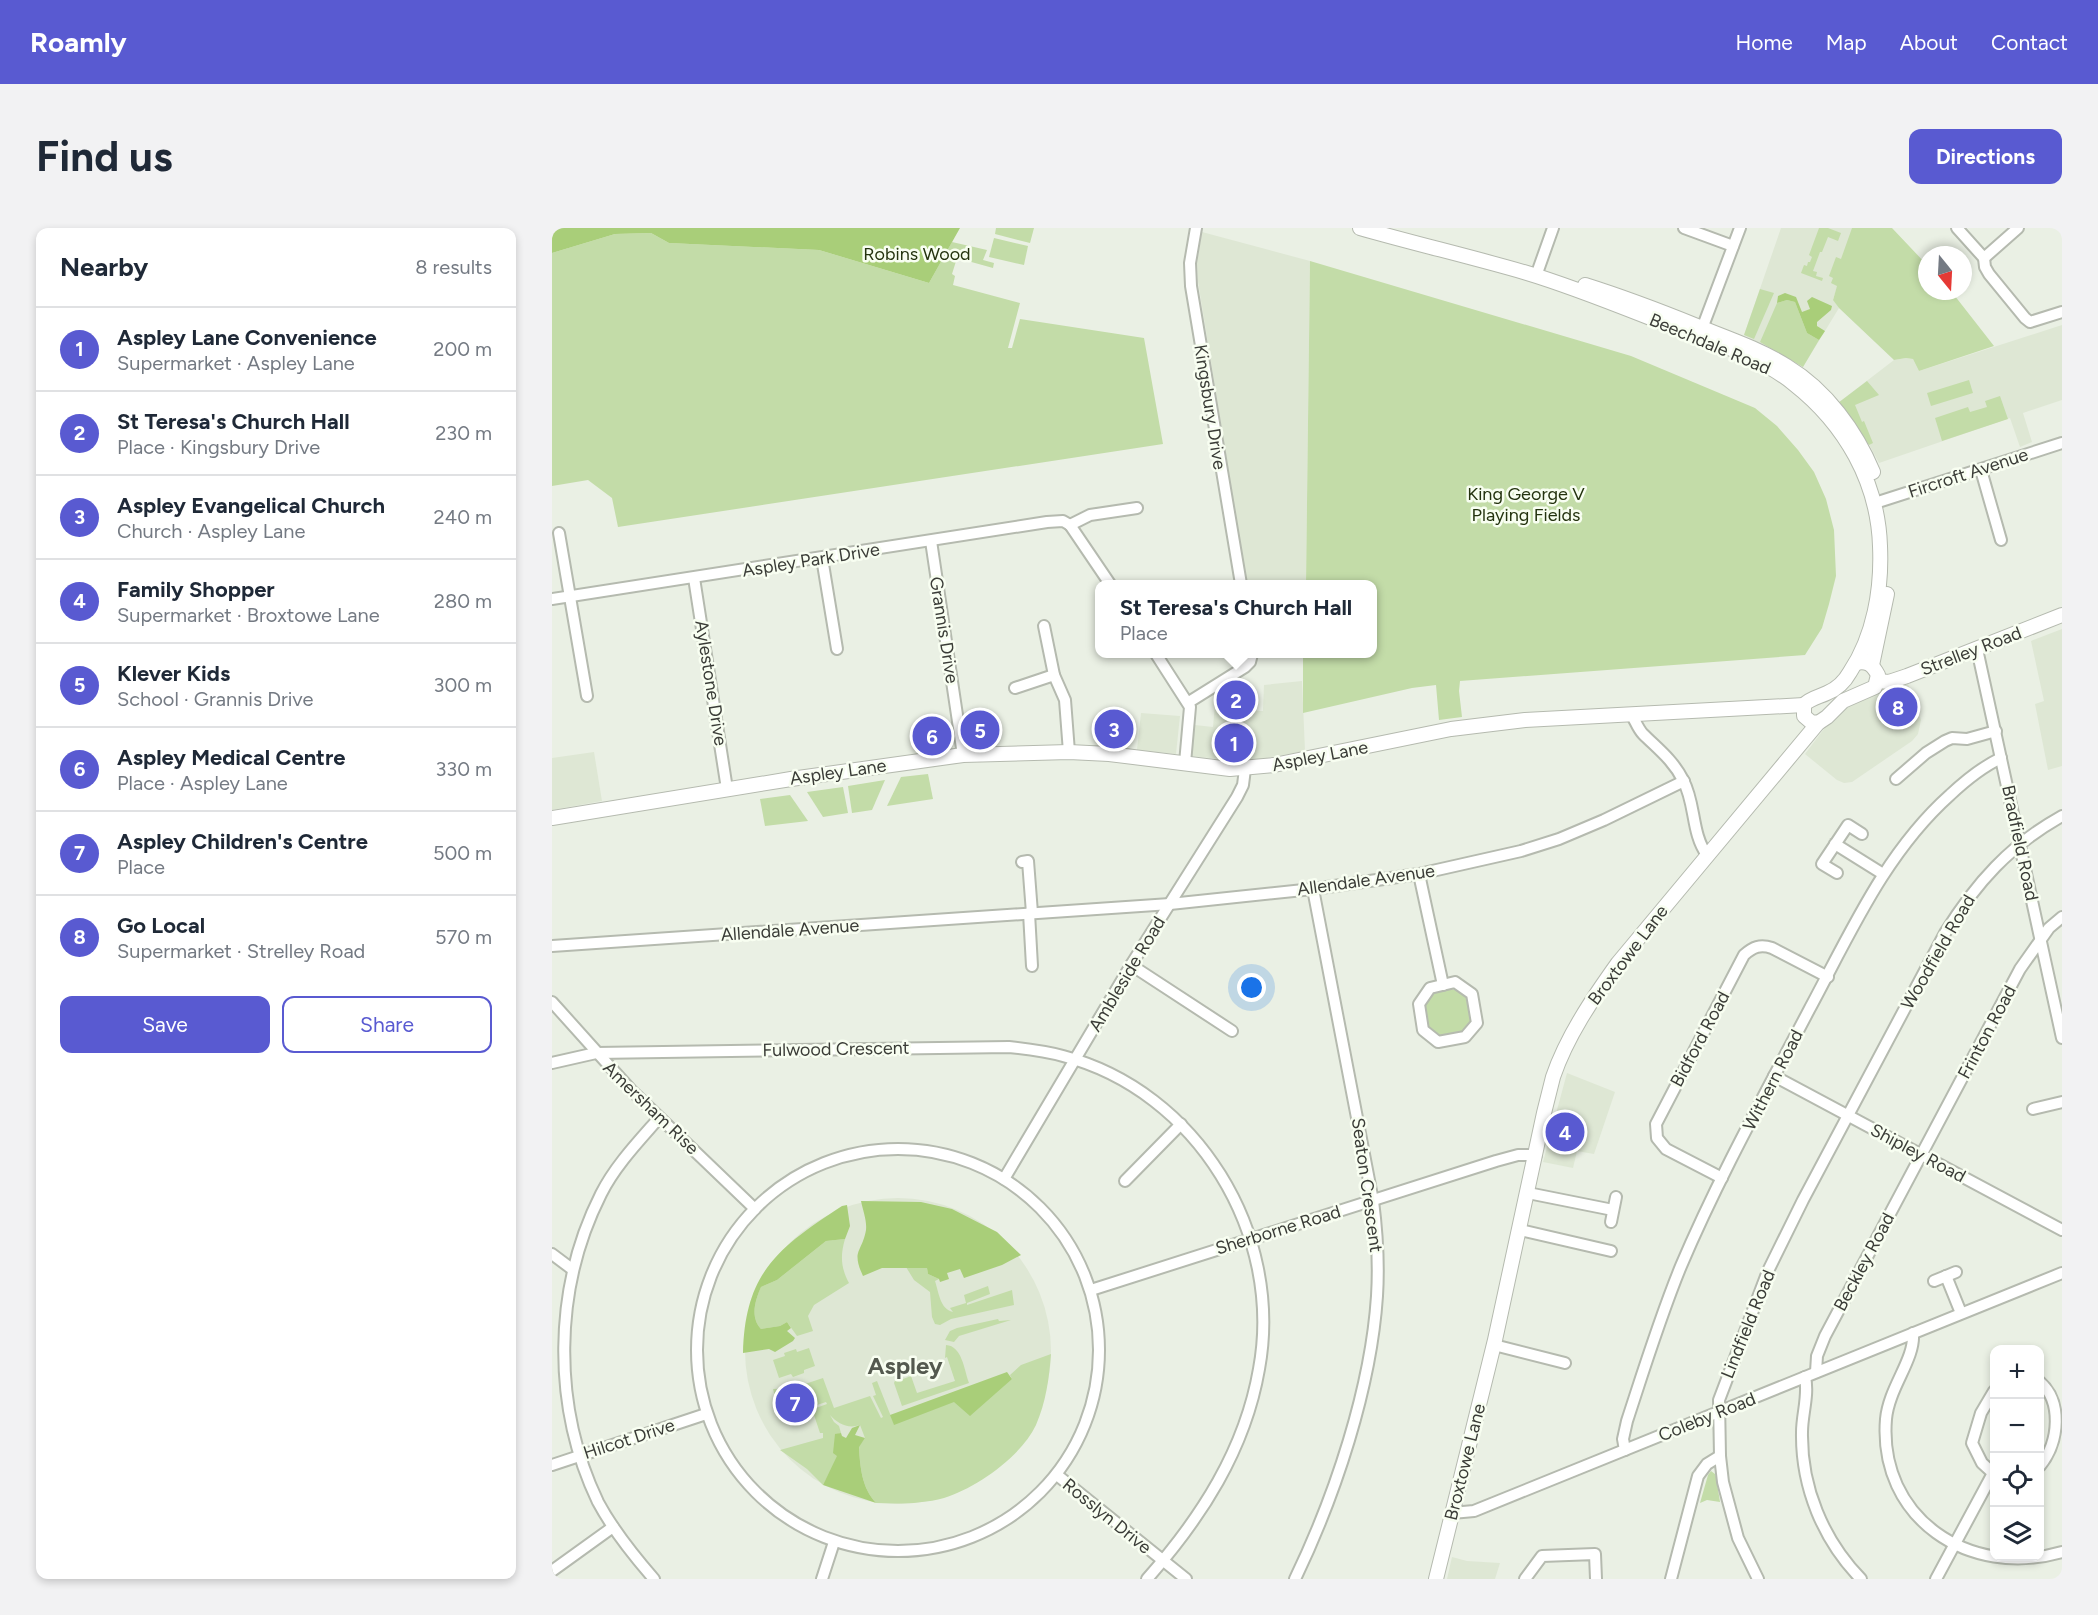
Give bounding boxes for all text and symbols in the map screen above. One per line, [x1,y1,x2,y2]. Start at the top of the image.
text: Roamly [30,25,127,59]
text: Home [1736,30,1793,55]
text: Map [1826,30,1867,55]
text: About [1900,30,1958,55]
text: Contact [1991,30,2068,55]
button: Directions [1909,129,2062,184]
text: Find us [36,131,173,182]
park label: Robins Wood [863,243,971,265]
north arrow [1918,246,1972,300]
text: Nearby [60,251,148,283]
text: 8 results [415,255,492,279]
street label: Beechdale Road [1646,309,1774,379]
text: Aspley Lane Convenience [117,324,377,351]
text: 1 [75,337,84,361]
text: 200 m [433,337,492,361]
street label: Kingsbury Drive [1189,343,1231,471]
text: Supermarket · Aspley Lane [117,351,355,375]
text: St Teresa's Church Hall [117,408,350,435]
text: 2 [74,421,85,445]
text: 230 m [435,421,492,445]
text: Place · Kingsbury Drive [117,435,320,459]
street label: Fircroft Avenue [1905,443,2031,503]
park label: King George V Playing Fields [1467,483,1585,526]
text: Aspley Evangelical Church [117,492,385,519]
text: 3 [74,505,85,529]
text: 240 m [434,505,492,529]
text: Church · Aspley Lane [117,519,305,543]
street label: Aspley Park Drive [741,538,882,582]
street label: Grannis Drive [925,575,963,685]
text: Family Shopper [117,576,275,603]
popup [1095,580,1377,658]
text: 4 [73,589,86,613]
text: 280 m [434,589,492,613]
text: St Teresa's Church Hall [1120,594,1352,621]
text: Supermarket · Broxtowe Lane [117,603,380,627]
street label: Aylestone Drive [690,619,732,747]
text: Place [1120,621,1168,645]
street label: Strelley Road [1917,622,2025,680]
text: Klever Kids [117,660,230,687]
text: 5 [74,673,85,697]
text: 300 m [434,673,492,697]
pin: 2 [1216,678,1256,722]
pin: 8 [1878,684,1918,730]
text: School · Grannis Drive [117,687,313,711]
pin: 3 [1094,706,1134,752]
pin: 5 [960,708,1000,752]
pin: 6 [912,714,952,758]
pin: 1 [1214,720,1254,766]
street label: Aspley Lane [1270,736,1370,776]
text: Aspley Medical Centre [117,744,346,771]
street label: Aspley Lane [788,754,888,790]
text: 6 [74,757,85,781]
text: 330 m [435,757,492,781]
text: Place · Aspley Lane [117,771,288,795]
street label: Bradfield Road [1997,783,2043,903]
text: Aspley Children's Centre [117,828,368,855]
text: 7 [74,841,85,865]
text: 500 m [433,841,492,865]
text: Place [117,855,165,879]
street label: Allendale Avenue [1296,859,1436,901]
street label: Woodfield Road [1896,891,1980,1013]
street label: Broxtowe Lane [1583,901,1673,1009]
text: Go Local [117,912,205,939]
street label: Ambleside Road [1084,912,1170,1036]
street label: Allendale Avenue [720,914,860,946]
text: 8 [73,925,86,949]
text: 570 m [435,925,492,949]
text: Supermarket · Strelley Road [117,939,365,963]
your location [1237,973,1266,1002]
street label: Frinton Road [1953,981,2021,1083]
street label: Bidford Road [1666,987,1734,1091]
button: Save [60,996,270,1053]
button: Share [282,996,492,1053]
street label: Withern Road [1738,1026,1808,1134]
street label: Fulwood Crescent [762,1037,910,1061]
street label: Amersham Rise [599,1057,704,1159]
pin: 4 [1546,1110,1584,1154]
street label: Seaton Crescent [1347,1116,1387,1254]
street label: Shipley Road [1867,1119,1969,1187]
street label: Sherborne Road [1213,1200,1343,1260]
street label: Beckley Road [1829,1209,1899,1315]
street label: Lindfield Road [1716,1266,1780,1382]
map controls [1990,1345,2044,1561]
button: + [1990,1345,2044,1399]
district label: Aspley [867,1351,943,1380]
pin: 7 [776,1380,814,1426]
street label: Coleby Road [1655,1388,1759,1446]
button: − [1990,1399,2044,1453]
street label: Broxtowe Lane [1440,1401,1490,1523]
street label: Hilcot Drive [581,1414,678,1464]
button: locate [1990,1453,2044,1507]
street label: Rosslyn Drive [1058,1473,1156,1559]
button: layers [1990,1507,2044,1561]

